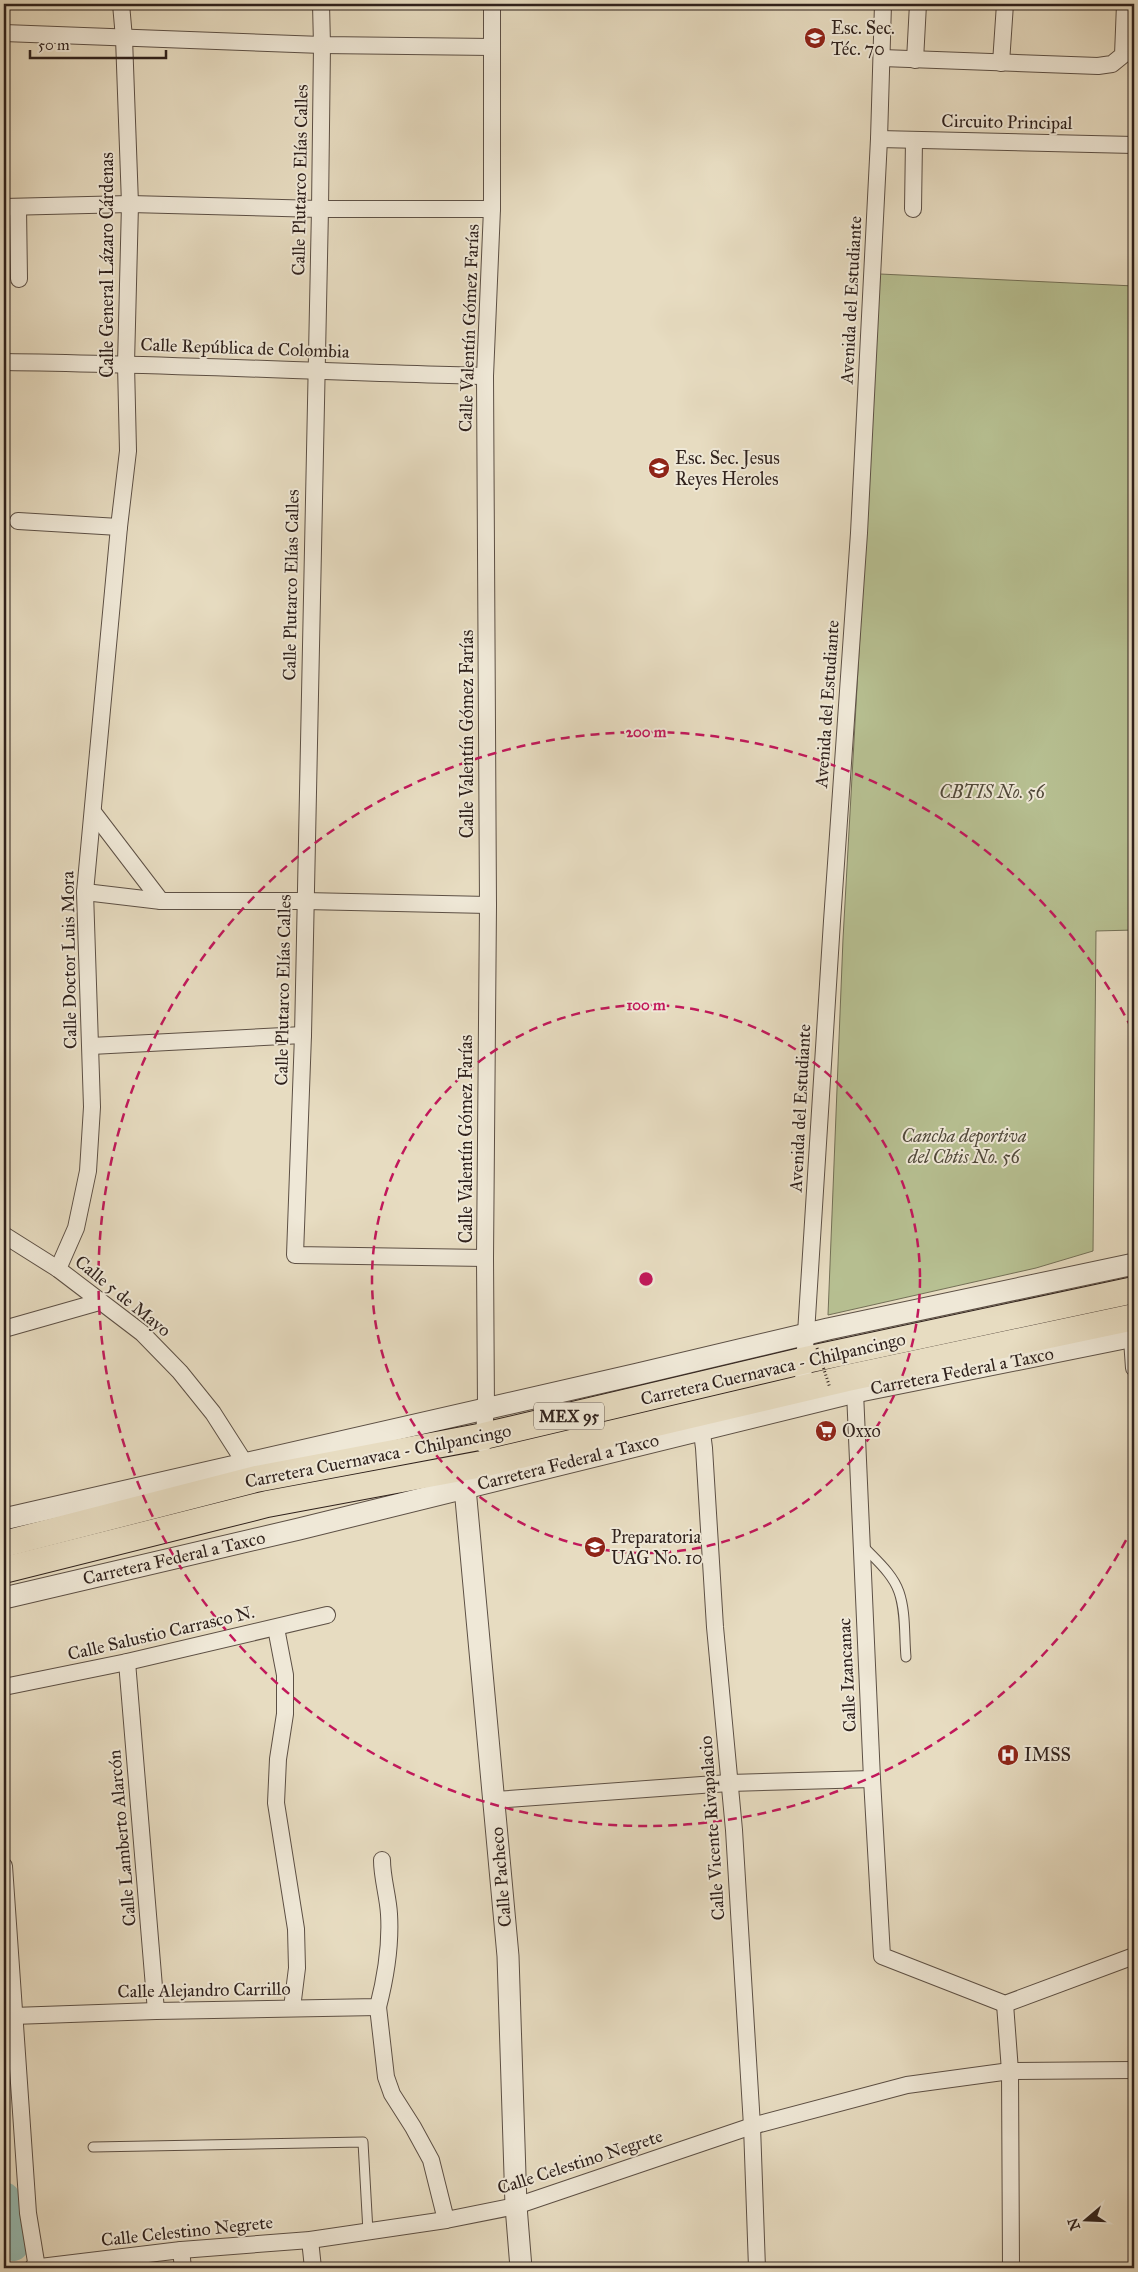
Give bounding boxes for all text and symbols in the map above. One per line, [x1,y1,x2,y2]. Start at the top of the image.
place label: Esc. Sec. Téc. 70 [831,17,895,60]
school or university icon: Esc. Sec. Téc. 70 [803,26,827,50]
scale bar [30,28,166,60]
text: 50 m [38,36,70,54]
street label: Calle Plutarco Elías Calles [287,84,313,276]
street label: Circuito Principal [941,110,1073,134]
street label: Calle General Lázaro Cárdenas [96,152,118,378]
street label: Avenida del Estudiante [836,215,866,386]
street label: Calle Valentín Gómez Farías [454,223,484,433]
street label: Calle República de Colombia [140,333,350,363]
place label: Esc. Sec. Jesus Reyes Heroles [675,447,780,490]
school or university icon: Esc. Sec. Jesus Reyes Heroles [647,456,671,480]
street label: Calle Plutarco Elías Calles [278,489,304,681]
street label: Avenida del Estudiante [810,619,844,790]
street label: Calle Valentín Gómez Farías [456,630,478,838]
text: 200 m [626,723,667,741]
park label: CBTIS No. 56 [939,781,1045,803]
street label: Calle Doctor Luis Mora [56,870,82,1049]
street label: Calle Plutarco Elías Calles [270,894,296,1086]
text: 100 m [626,996,666,1014]
street label: Avenida del Estudiante [785,1023,815,1194]
street label: Calle Valentín Gómez Farías [455,1035,477,1243]
park label: Cancha deportiva del Cbtis No. 56 [902,1125,1027,1168]
street label: Calle 5 de Mayo [71,1251,175,1341]
centre of rings [637,1270,655,1288]
street label: Carretera Cuernavaca - Chilpancingo [639,1328,908,1411]
street label: Carretera Federal a Taxco [868,1342,1056,1400]
road number: MEX 95 [534,1402,604,1430]
street label: Carretera Cuernavaca - Chilpancingo [243,1419,513,1494]
supermarket icon: Oxxo [814,1419,838,1443]
place label: Oxxo [842,1420,881,1442]
street label: Carretera Federal a Taxco [475,1429,661,1495]
street label: Carretera Federal a Taxco [81,1526,267,1590]
place label: Preparatoria UAG No. 10 [611,1526,703,1569]
school or university icon: Preparatoria UAG No. 10 [583,1535,607,1559]
street label: Calle Salustio Carrasco N. [66,1601,256,1665]
street label: Calle Izancanac [833,1617,861,1733]
street label: Calle Vicente Rivapalacio [695,1735,729,1921]
hospital icon: IMSS [996,1743,1020,1767]
place label: IMSS [1024,1744,1071,1766]
street label: Calle Lamberto Alarcón [103,1749,141,1927]
street label: Calle Pacheco [486,1826,516,1928]
street label: Calle Alejandro Carrillo [117,1977,291,2003]
street label: Calle Celestino Negrete [495,2125,666,2200]
north arrow [1060,2194,1110,2244]
street label: Calle Celestino Negrete [100,2211,274,2252]
text: N [1064,2216,1084,2232]

